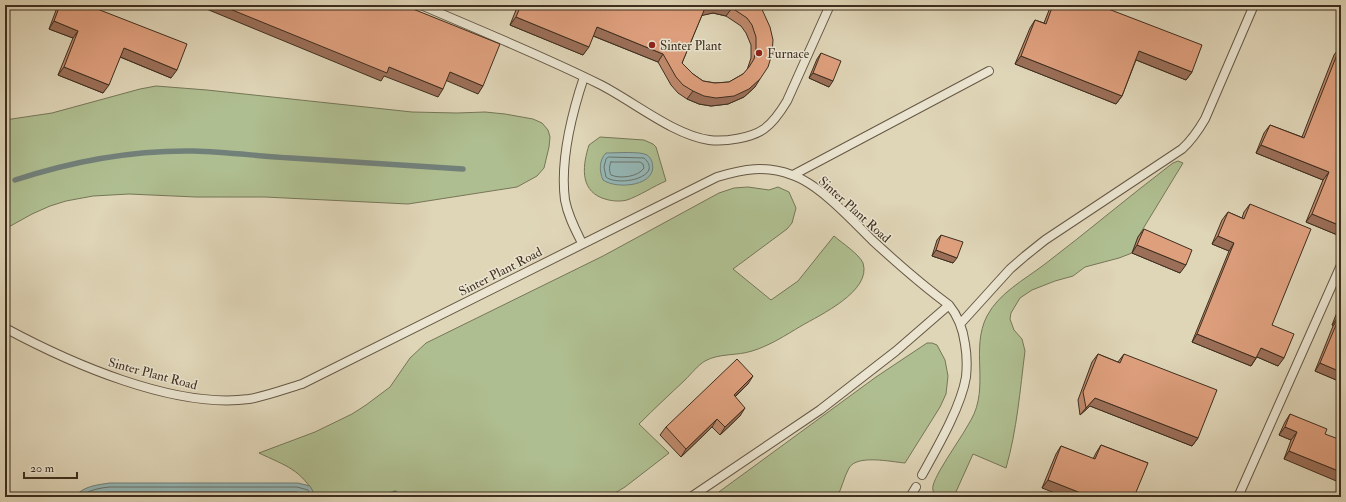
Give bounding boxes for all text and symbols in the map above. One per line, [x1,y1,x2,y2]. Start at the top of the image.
place label: Sinter Plant [660,38,722,54]
marker: Sinter Plant [647,40,657,50]
place label: Furnace [767,46,810,62]
marker: Furnace [754,48,764,58]
street label: Sinter Plant Road [815,173,894,247]
street label: Sinter Plant Road [456,244,545,300]
street label: Sinter Plant Road [106,354,200,394]
scale bar [24,454,77,480]
text: 20 m [30,461,55,476]

